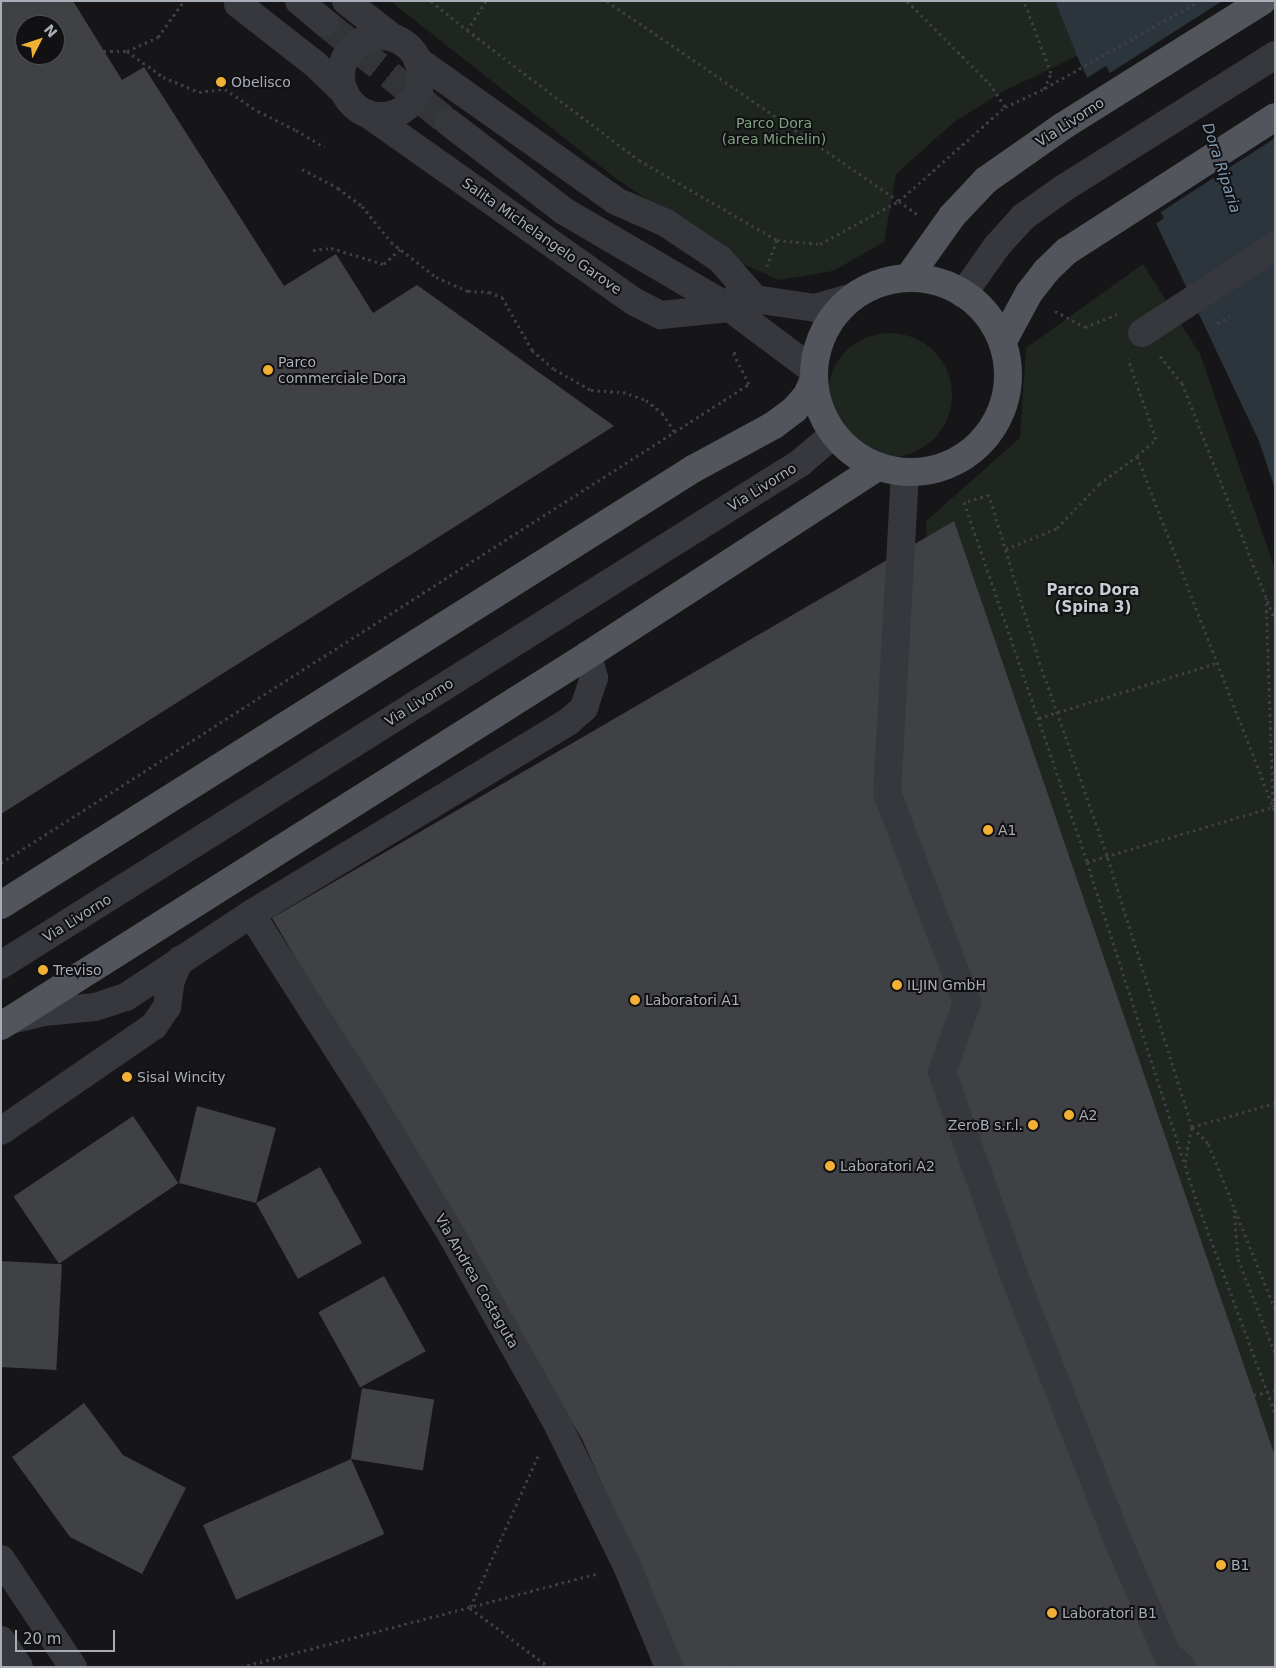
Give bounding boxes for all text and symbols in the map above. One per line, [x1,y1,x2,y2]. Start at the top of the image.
north arrow [15,15,65,65]
text: N [41,21,60,40]
place label: Obelisco [231,74,291,90]
marker: Obelisco [215,76,227,88]
street label: Via Livorno [1033,94,1107,150]
park label: Parco Dora (area Michelin) [722,115,826,148]
water label: Dora Riparia [1198,121,1244,215]
street label: Salita Michelangelo Garove [459,174,625,298]
place label: Parco commerciale Dora [278,354,406,387]
marker: Parco commerciale Dora [262,364,274,376]
street label: Via Livorno [725,459,799,515]
district label: Parco Dora (Spina 3) [1047,581,1139,616]
street label: Via Livorno [382,674,456,730]
place label: A1 [998,822,1016,838]
marker: A1 [982,824,994,836]
street label: Via Livorno [40,890,114,946]
place label: Treviso [53,962,102,978]
marker: Treviso [37,964,49,976]
place label: ILJIN GmbH [907,977,986,993]
marker: ILJIN GmbH [891,979,903,991]
place label: Laboratori A1 [645,992,740,1008]
marker: Laboratori A1 [629,994,641,1006]
place label: Sisal Wincity [137,1069,226,1085]
marker: Sisal Wincity [121,1071,133,1083]
place label: A2 [1079,1107,1097,1123]
marker: A2 [1063,1109,1075,1121]
place label: ZeroB s.r.l. [948,1117,1023,1133]
marker: ZeroB s.r.l. [1027,1119,1039,1131]
place label: Laboratori A2 [840,1158,935,1174]
marker: Laboratori A2 [824,1160,836,1172]
street label: Via Andrea Costaguta [432,1211,522,1351]
place label: B1 [1231,1557,1250,1573]
marker: B1 [1215,1559,1227,1571]
place label: Laboratori B1 [1062,1605,1157,1621]
marker: Laboratori B1 [1046,1607,1058,1619]
scale bar [18,1620,118,1652]
text: 20 m [23,1630,61,1648]

